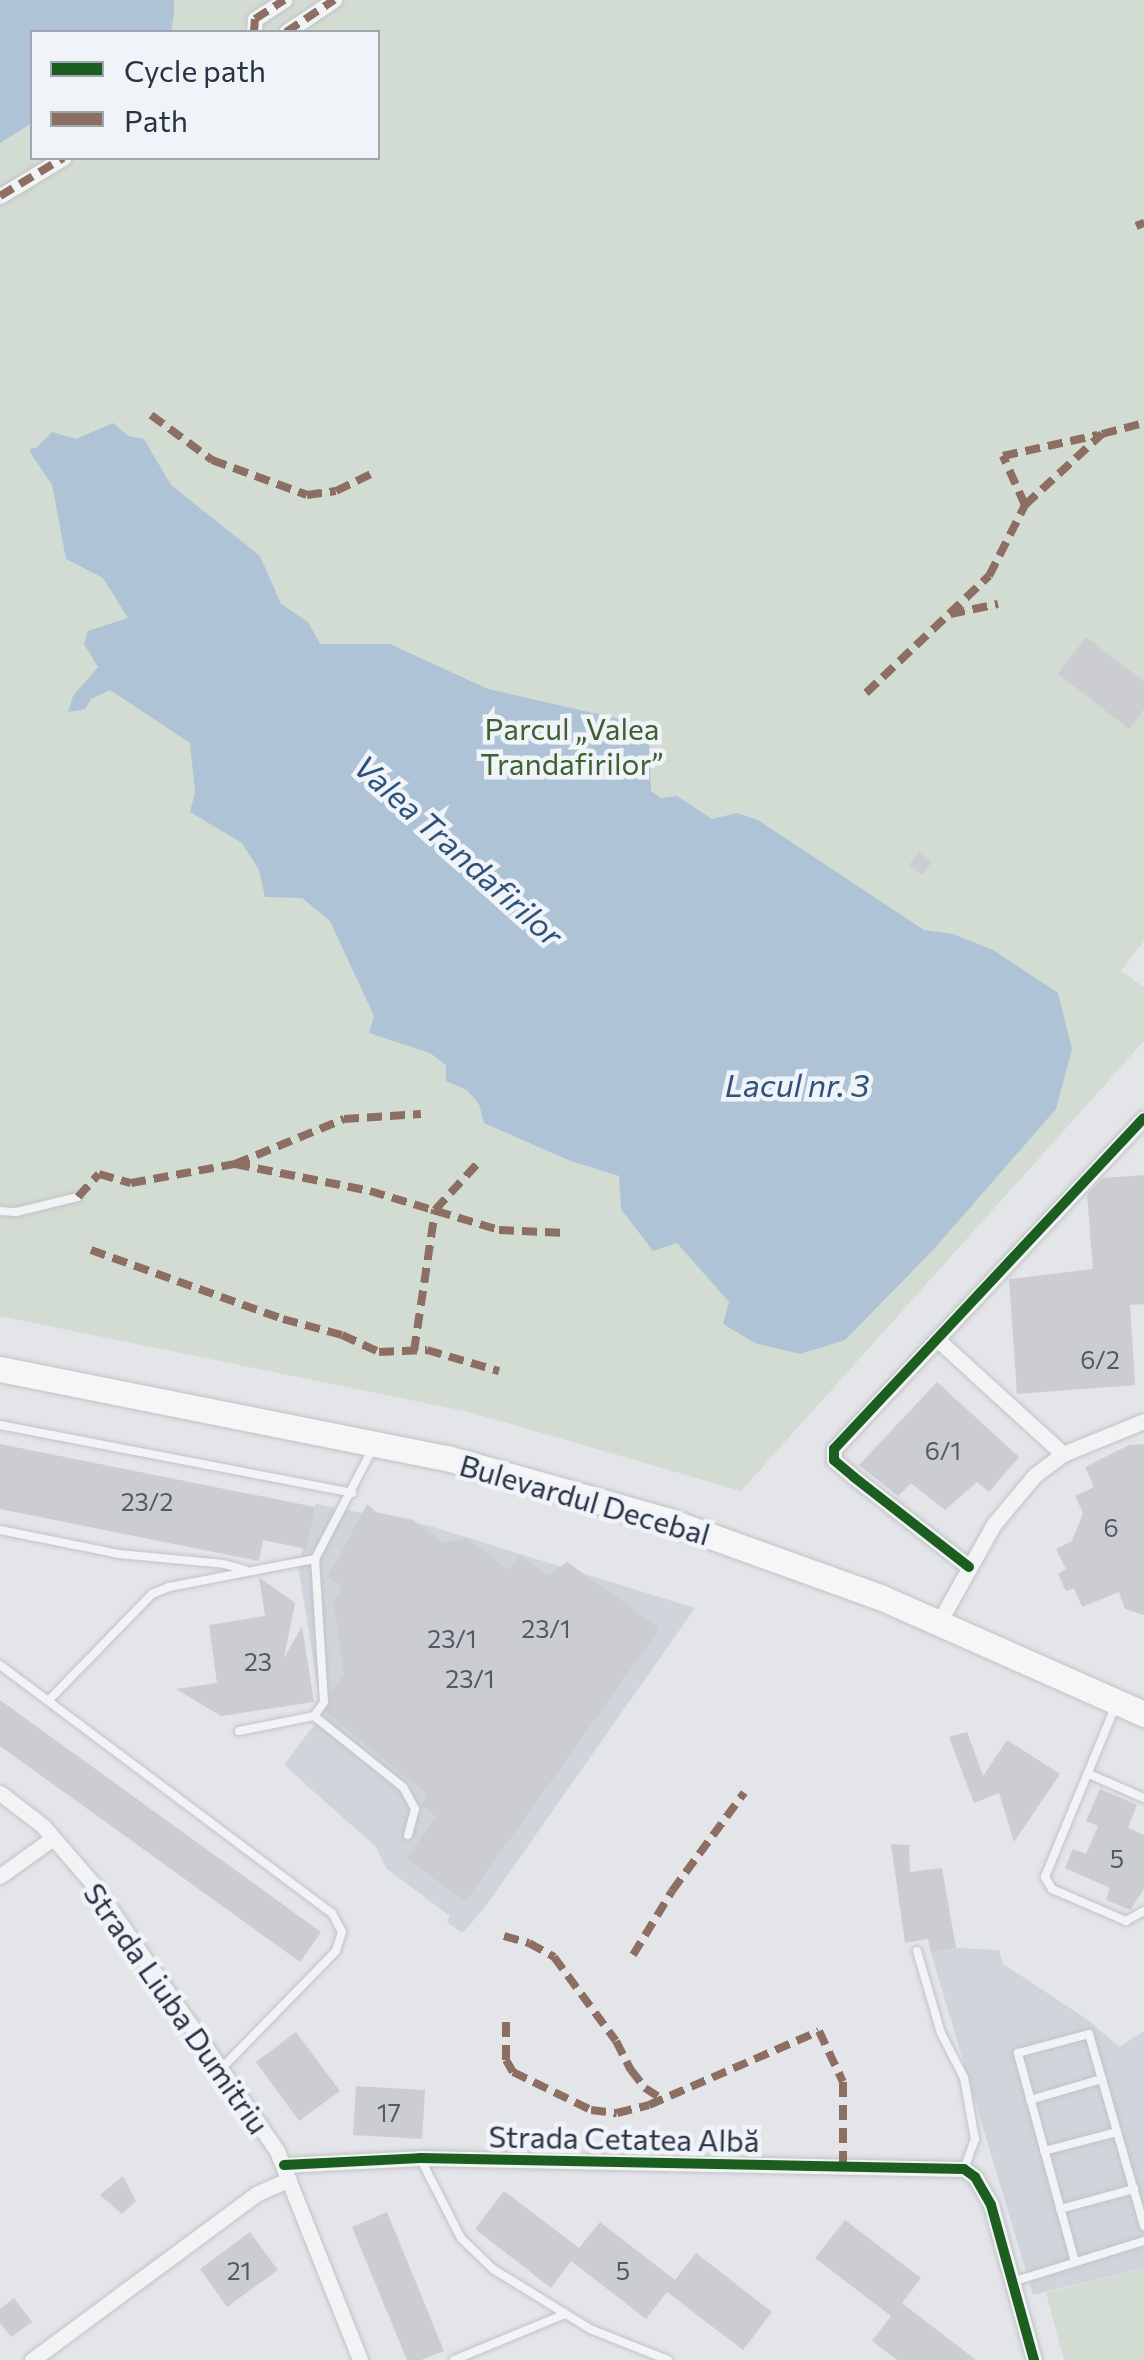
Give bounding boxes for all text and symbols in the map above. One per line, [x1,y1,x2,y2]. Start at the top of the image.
legend [30,30,380,160]
text: Cycle path [124,51,266,88]
text: Path [124,101,188,138]
park label: Parcul „Valea Trandafirilor” [480,710,664,780]
water label: Valea Trandafirilor [347,746,571,954]
water label: Lacul nr. 3 [725,1065,869,1103]
house number: 6/2 [1080,1344,1120,1374]
house number: 6/1 [925,1435,961,1465]
street label: Bulevardul Decebal [456,1446,714,1552]
house number: 23/2 [121,1486,173,1516]
house number: 6 [1103,1512,1119,1542]
house number: 23/1 [521,1613,571,1643]
house number: 23/1 [427,1623,477,1653]
house number: 23 [244,1646,272,1676]
house number: 23/1 [445,1663,495,1693]
house number: 5 [1110,1843,1124,1873]
street label: Strada Liuba Dumitriu [77,1876,277,2140]
house number: 17 [377,2097,401,2127]
street label: Strada Cetatea Albă [488,2118,760,2158]
house number: 21 [227,2255,251,2285]
house number: 5 [616,2255,630,2285]

